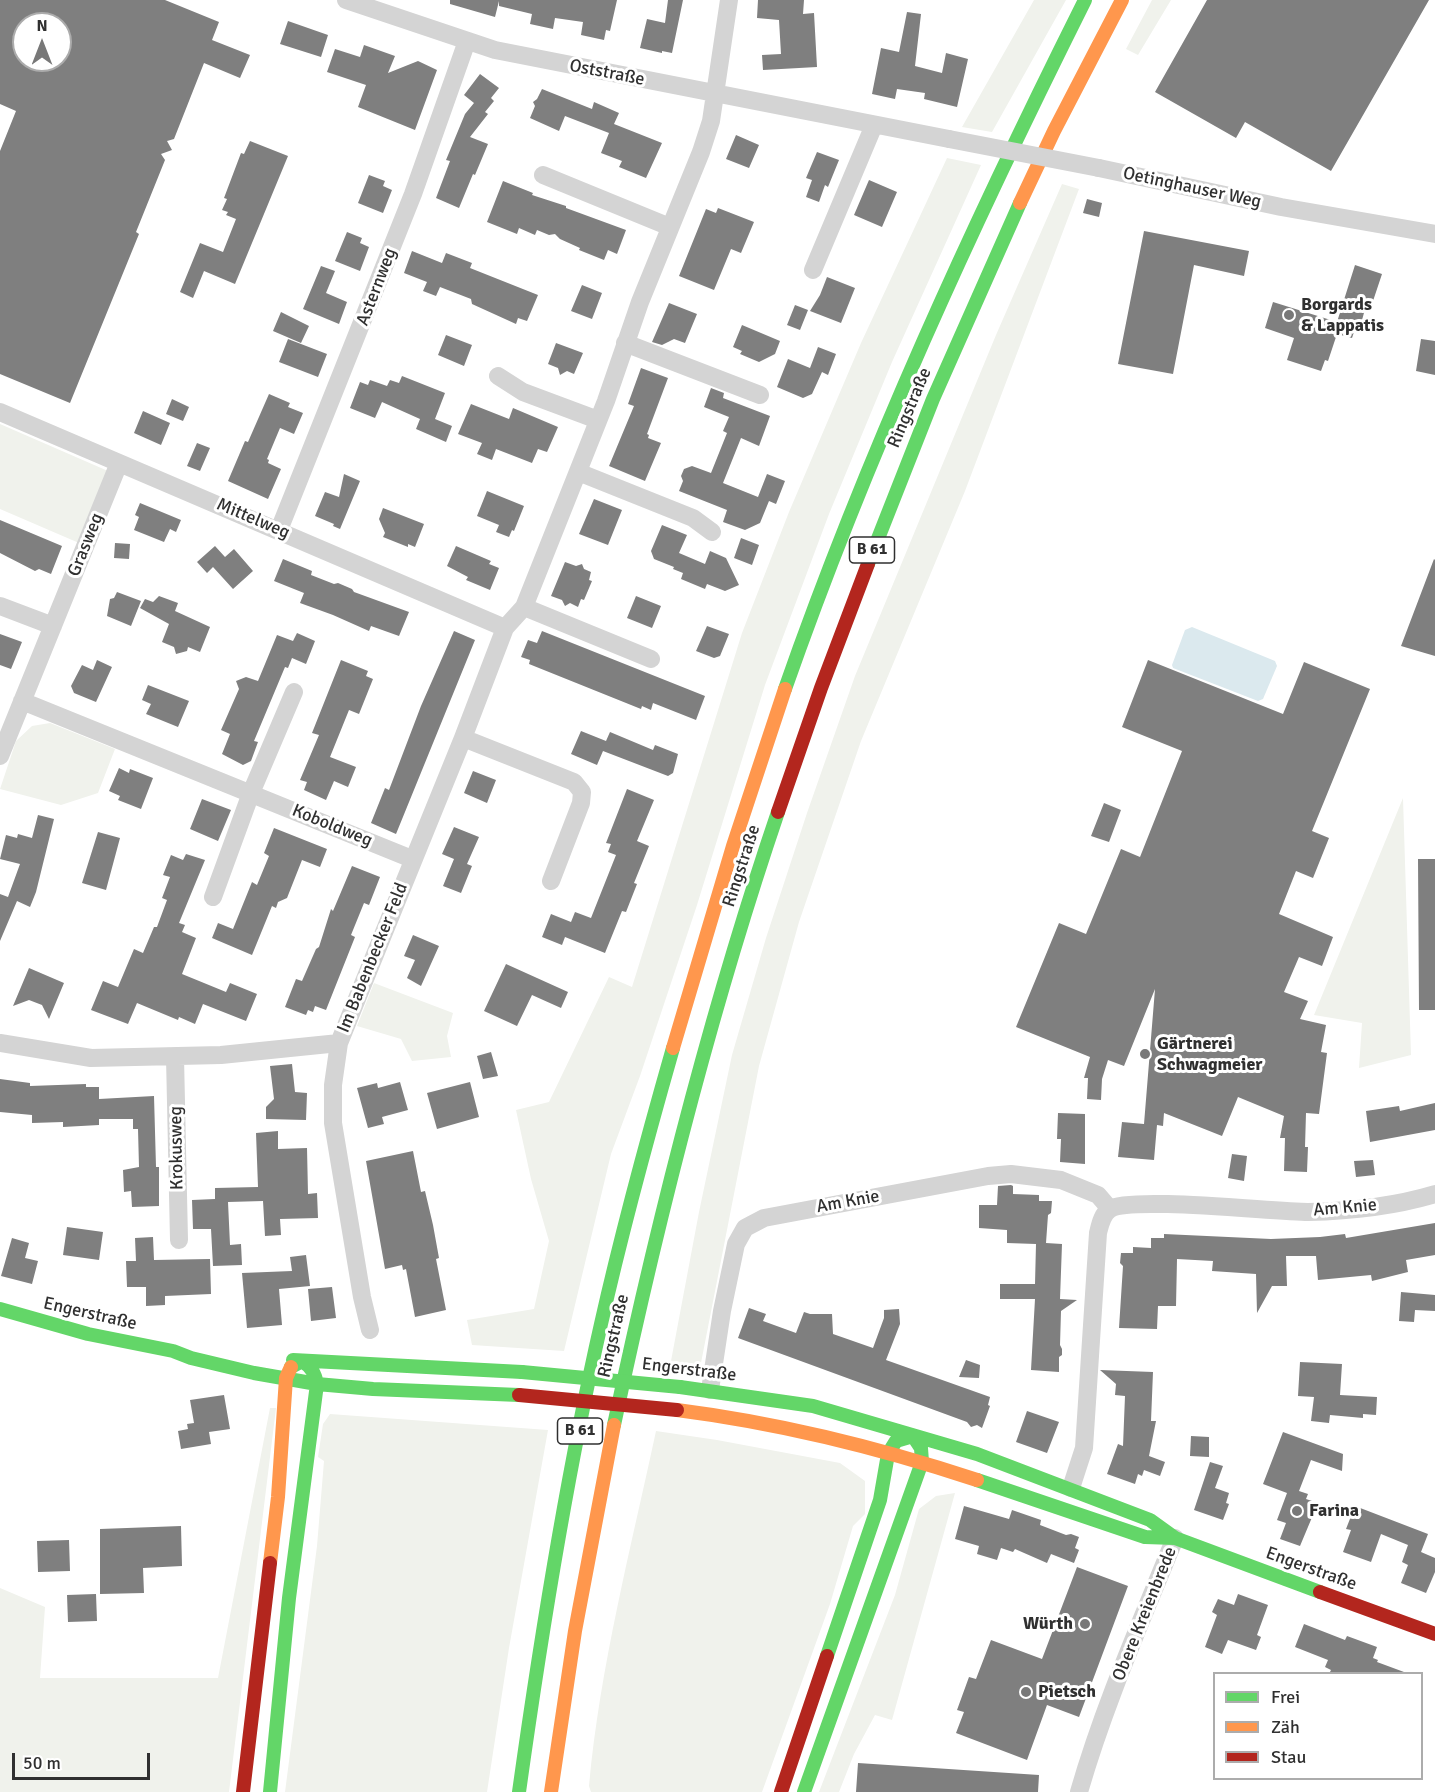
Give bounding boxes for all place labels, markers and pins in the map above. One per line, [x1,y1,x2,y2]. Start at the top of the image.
place label: Borgards & Lappatis [1301,294,1384,336]
marker: Borgards & Lappatis [1282,308,1296,322]
place label: Gärtnerei Schwagmeier [1157,1033,1262,1076]
marker: Gärtnerei Schwagmeier [1138,1047,1152,1061]
place label: Farina [1309,1500,1359,1522]
marker: Farina [1290,1504,1304,1518]
place label: Würth [1023,1613,1073,1635]
marker: Würth [1078,1617,1092,1631]
place label: Pietsch [1038,1681,1096,1703]
marker: Pietsch [1019,1685,1033,1699]

